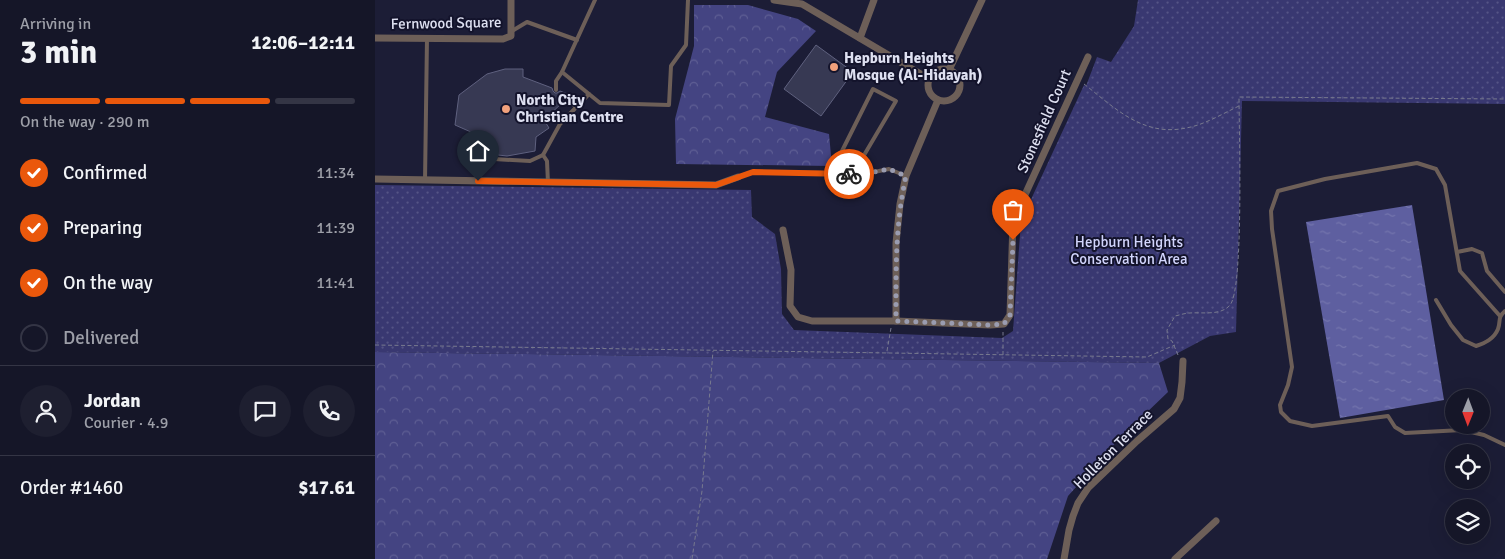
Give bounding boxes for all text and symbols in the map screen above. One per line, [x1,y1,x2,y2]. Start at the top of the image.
street label: Fernwood Square [391,13,501,33]
text: Arriving in [20,14,91,34]
text: 12:06–12:11 [251,31,355,55]
text: 3 min [20,33,97,72]
place label: Hepburn Heights Mosque (Al-Hidayah) [844,49,982,84]
marker: Hepburn Heights Mosque (Al-Hidayah) [828,61,840,73]
street label: Stonesfield Court [1013,66,1075,176]
place label: North City Christian Centre [516,91,623,126]
marker: North City Christian Centre [500,103,512,115]
text: On the way · 290 m [20,112,150,132]
pin [457,130,499,181]
icon: home [464,137,492,165]
courier [824,149,874,199]
icon: check [20,159,48,187]
icon: bike [835,160,863,188]
text: Confirmed [63,161,147,185]
text: 11:34 [316,163,355,183]
pin [992,189,1034,240]
icon: bag [999,196,1027,224]
icon: check [20,214,48,242]
text: Preparing [63,216,142,240]
text: 11:39 [316,218,355,238]
park label: Hepburn Heights Conservation Area [1070,233,1188,268]
icon: check [20,269,48,297]
text: On the way [63,271,153,295]
text: 11:41 [316,273,355,293]
text: Delivered [63,326,139,350]
button: person [20,385,72,437]
button: chat [239,385,291,437]
button: phone [303,385,355,437]
text: Jordan [84,389,141,413]
north arrow [1445,389,1490,434]
map controls [1445,389,1490,544]
street label: Holleton Terrace [1070,406,1156,492]
text: Courier · 4.9 [84,413,168,433]
button: locate [1445,444,1490,489]
text: Order #1460 [20,476,123,500]
text: $17.61 [298,476,355,500]
button: layers [1445,499,1490,544]

